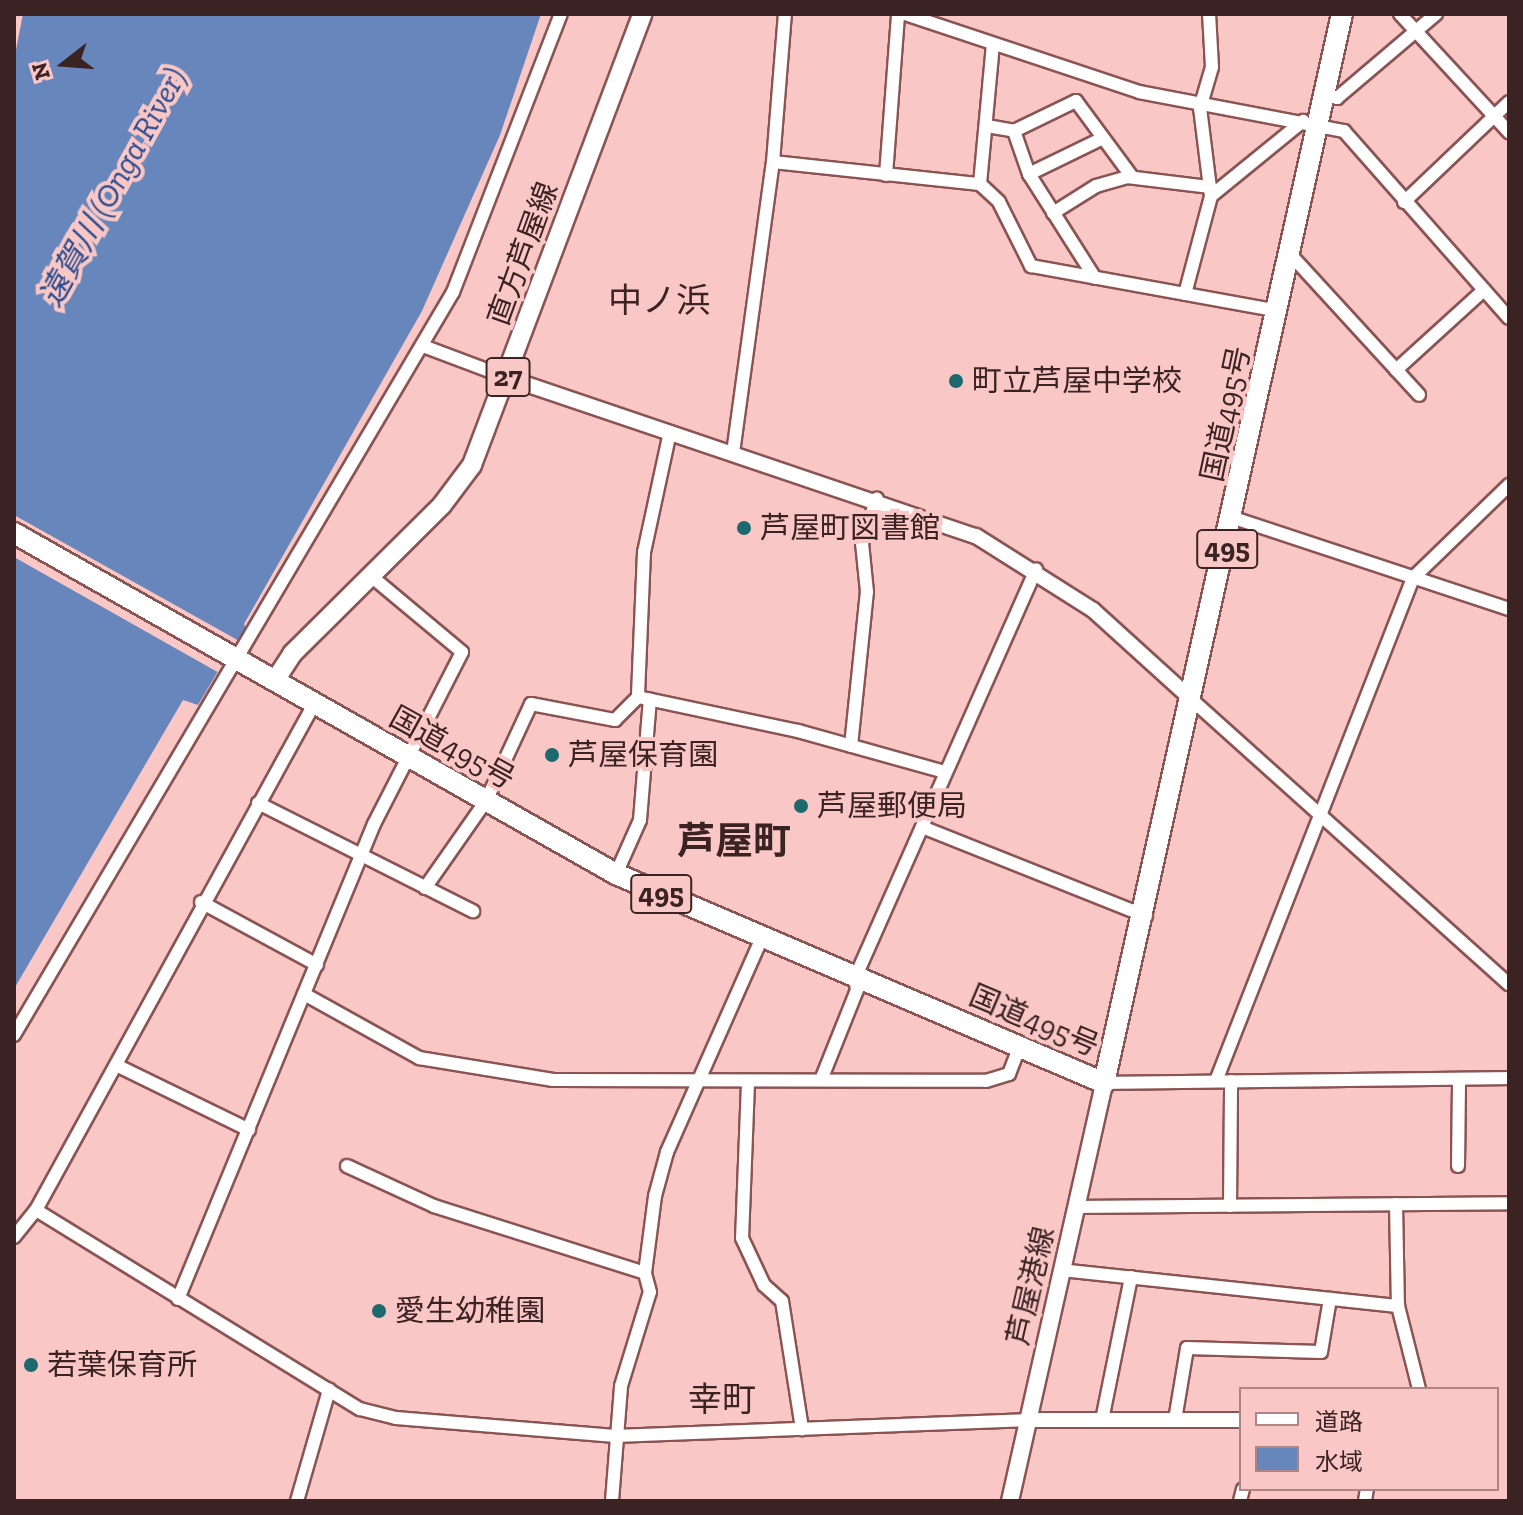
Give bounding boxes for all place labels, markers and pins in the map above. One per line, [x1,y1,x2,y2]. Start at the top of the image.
place label: 町立芦屋中学校 [972,363,1182,399]
marker: 町立芦屋中学校 [947,372,965,390]
place label: 芦屋町図書館 [760,510,940,546]
marker: 芦屋町図書館 [735,519,753,537]
place label: 芦屋保育園 [568,737,718,773]
marker: 芦屋保育園 [543,746,561,764]
place label: 芦屋郵便局 [817,788,967,824]
marker: 芦屋郵便局 [792,797,810,815]
place label: 愛生幼稚園 [395,1293,545,1329]
marker: 愛生幼稚園 [370,1302,388,1320]
place label: 若葉保育所 [47,1347,197,1383]
marker: 若葉保育所 [22,1356,40,1374]

